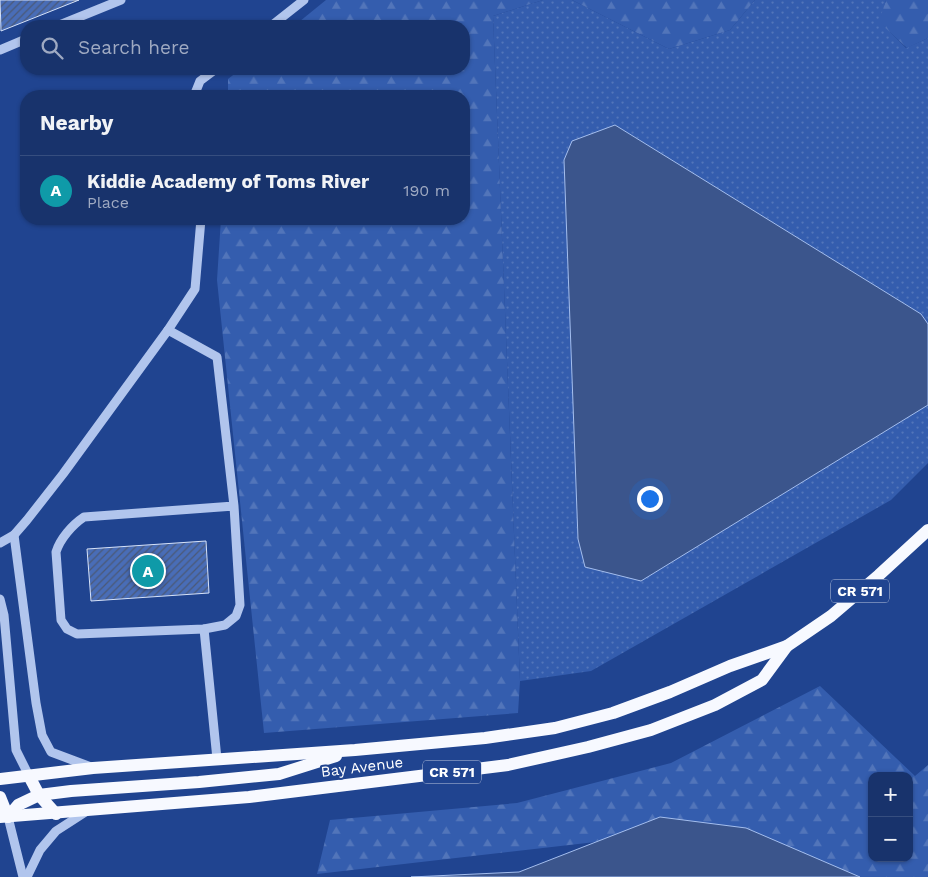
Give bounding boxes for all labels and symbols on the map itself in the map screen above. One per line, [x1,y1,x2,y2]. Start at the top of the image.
your location [637,486,663,512]
pin: A [132,552,164,590]
road number: CR 571 [831,580,889,602]
street label: Bay Avenue [320,753,404,781]
road number: CR 571 [423,760,481,784]

